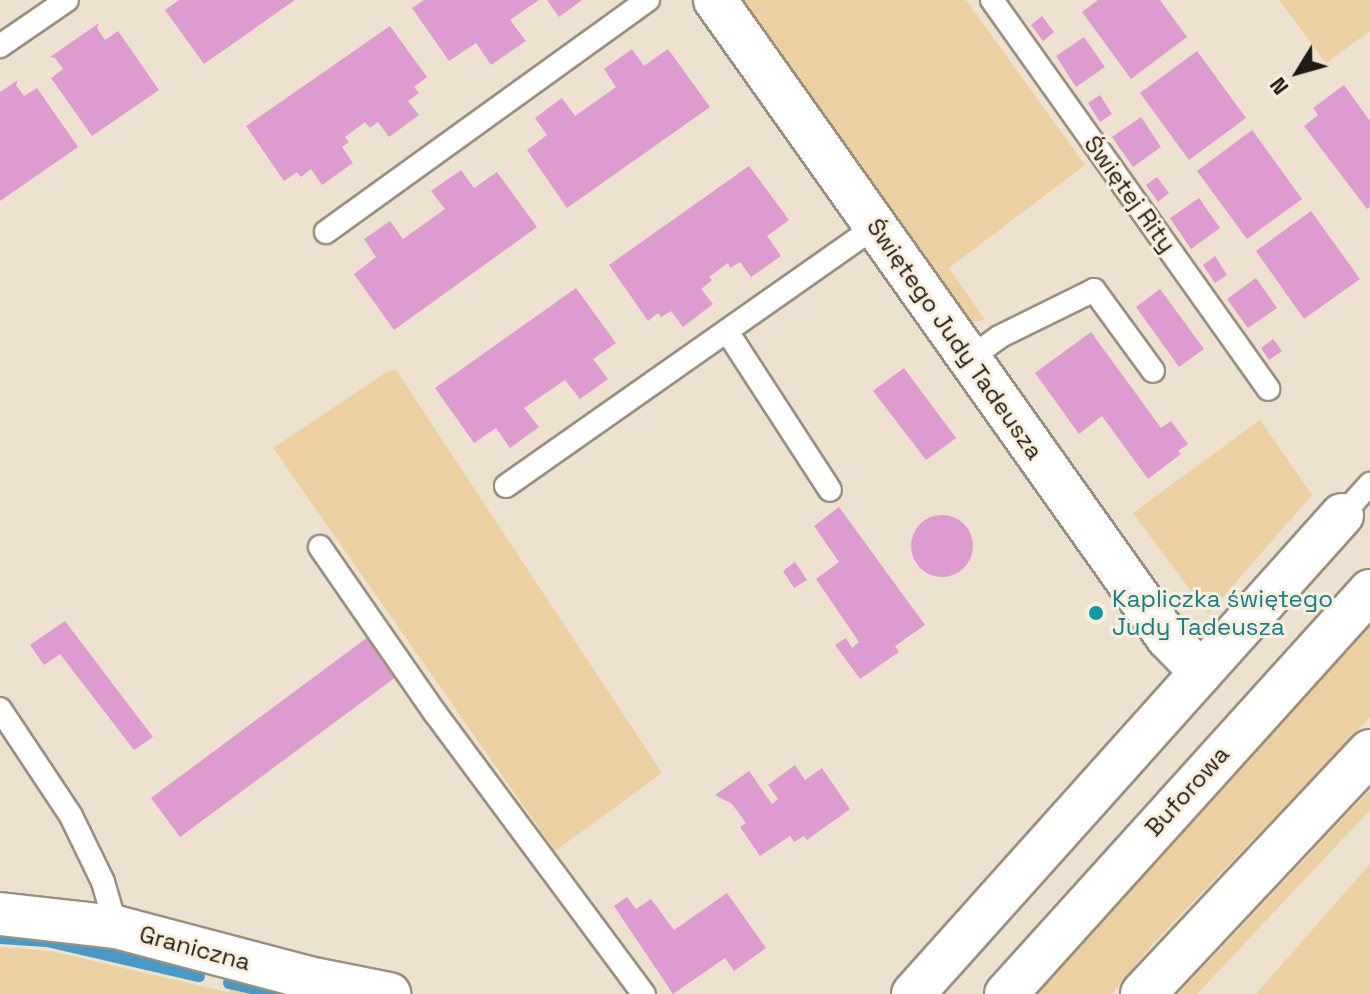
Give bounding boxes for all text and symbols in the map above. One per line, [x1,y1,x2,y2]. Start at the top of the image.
north arrow [1258,32,1338,112]
text: N [1263,72,1294,101]
street label: Świętej Rity [1078,130,1182,258]
street label: Świętego Judy Tadeusza [861,213,1049,465]
place label: Kapliczka świętego Judy Tadeusza [1112,585,1333,641]
marker: Kapliczka świętego Judy Tadeusza [1087,604,1105,622]
street label: Buforowa [1139,740,1235,842]
street label: Graniczna [136,919,254,977]

